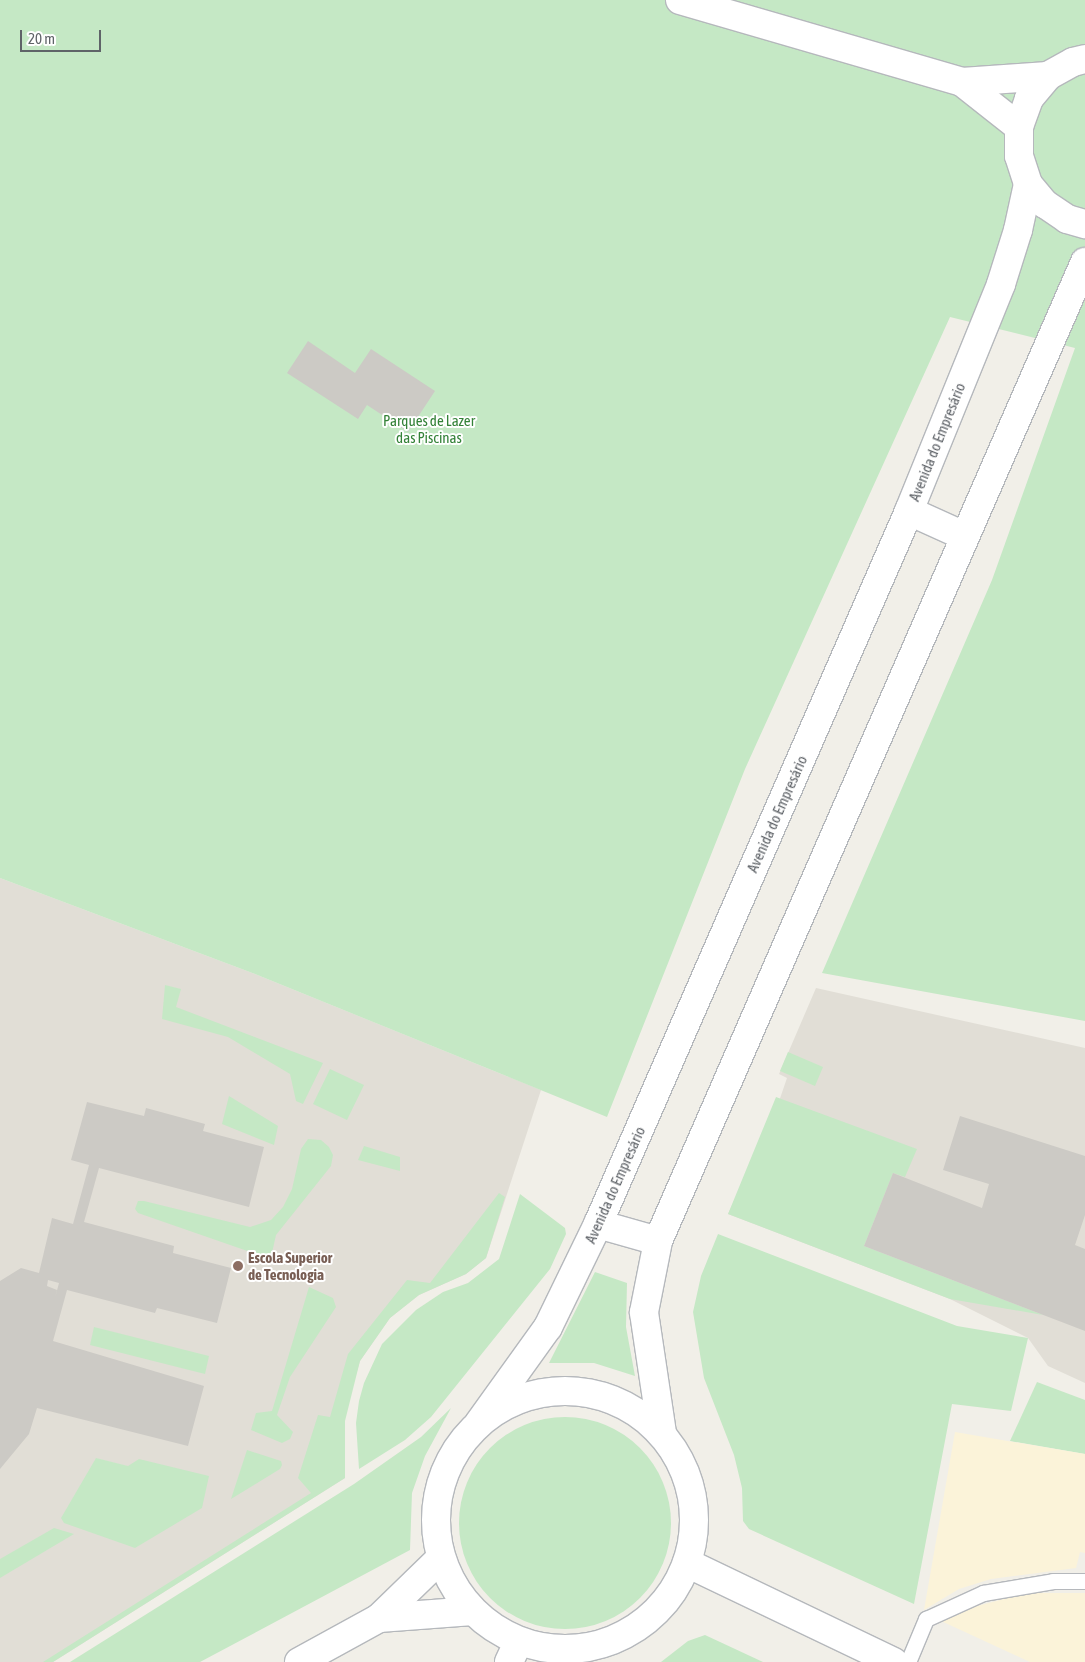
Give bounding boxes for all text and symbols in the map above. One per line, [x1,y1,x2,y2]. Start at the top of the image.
scale bar [22,20,104,52]
text: 20 m [28,30,55,47]
street label: Avenida do Empresário [905,380,969,504]
park label: Parques de Lazer das Piscinas [383,411,475,446]
street label: Avenida do Empresário [743,753,811,875]
street label: Avenida do Empresário [581,1124,649,1246]
place label: Escola Superior de Tecnologia [248,1248,332,1283]
marker: Escola Superior de Tecnologia [232,1260,244,1272]

